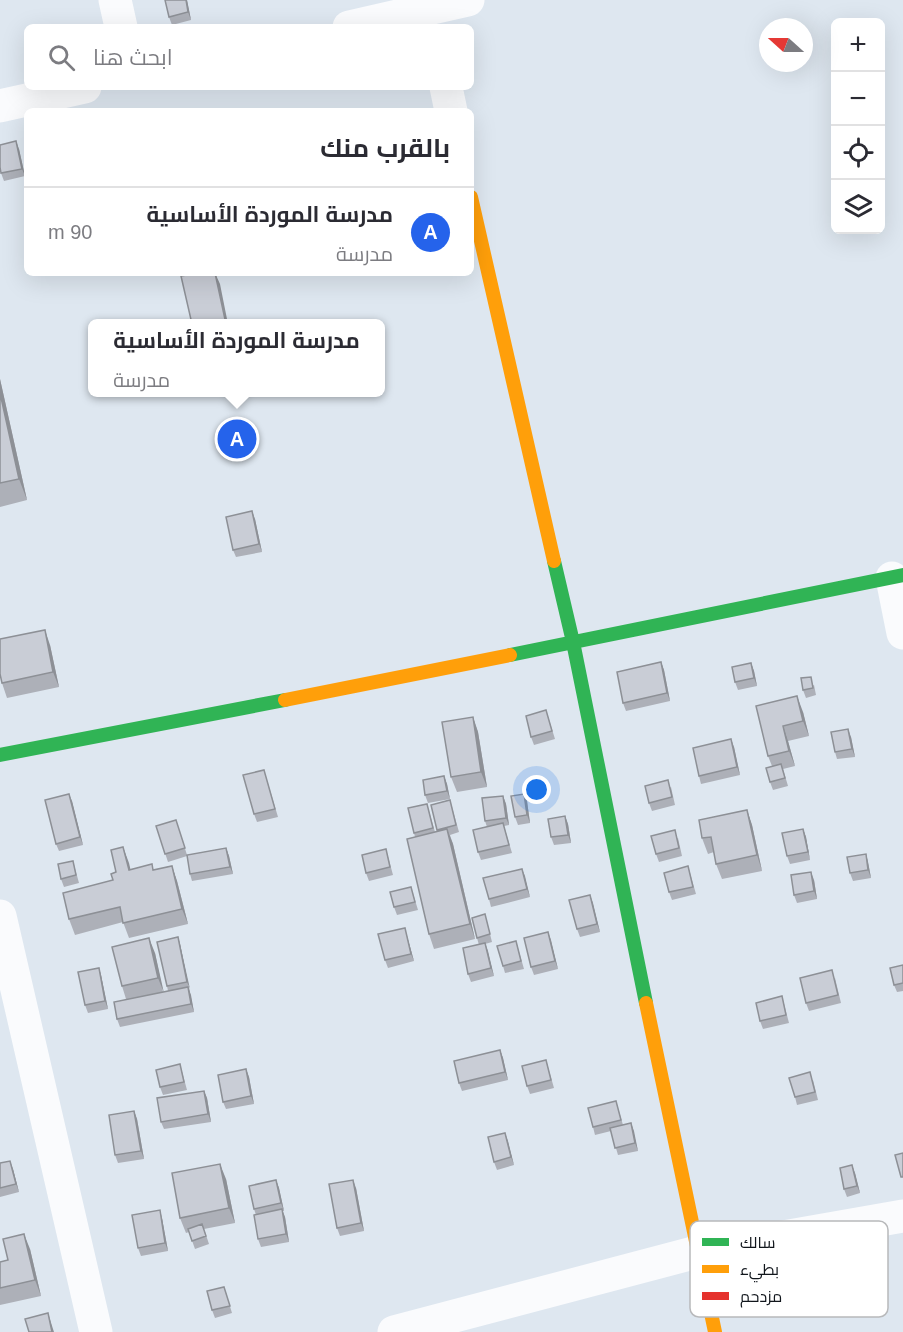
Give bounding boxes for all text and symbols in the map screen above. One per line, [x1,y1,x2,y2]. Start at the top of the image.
north arrow [759,18,813,72]
map controls [831,18,885,234]
button: + [831,18,885,72]
search box [24,24,474,90]
icon: search [45,41,78,74]
text: ابحث هنا [93,45,173,70]
button: − [831,72,885,126]
button: locate [831,126,885,180]
text: بالقرب منك [320,133,450,163]
button: layers [831,180,885,234]
text: مدرسة الموردة الأساسية [146,202,393,227]
text: 90 m [48,221,92,243]
text: A [423,221,438,243]
text: مدرسة [336,243,393,265]
popup [88,319,385,397]
text: مدرسة الموردة الأساسية [113,328,360,353]
text: مدرسة [113,369,170,391]
pin: A [218,416,256,462]
your location [522,775,551,804]
legend [690,1221,888,1317]
text: سالك [740,1234,775,1251]
text: بطيء [740,1261,779,1283]
text: مزدحم [740,1288,782,1308]

